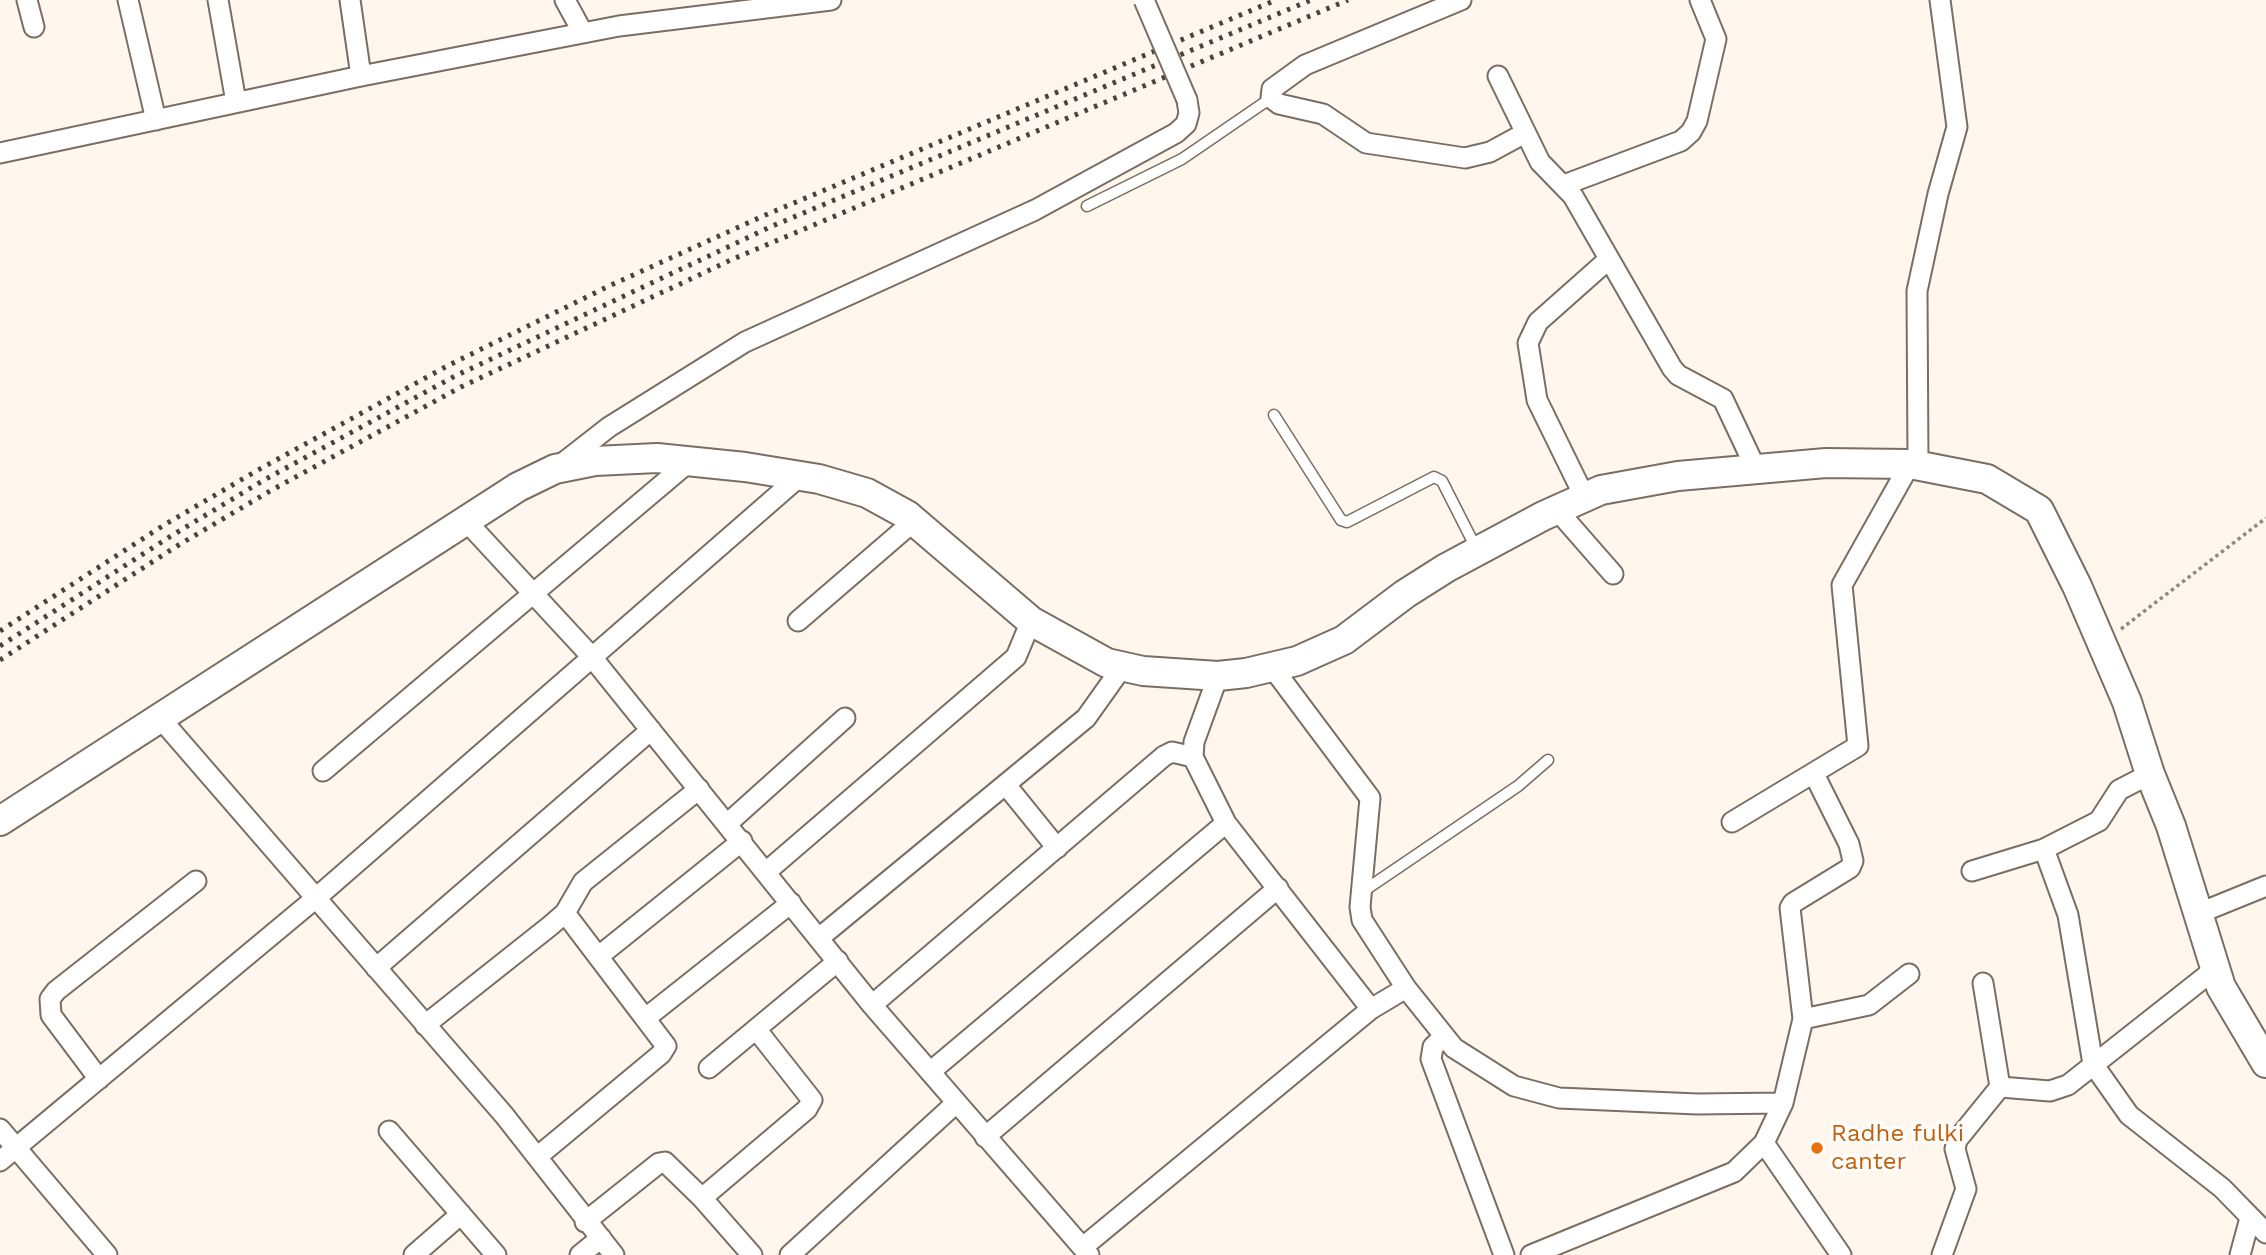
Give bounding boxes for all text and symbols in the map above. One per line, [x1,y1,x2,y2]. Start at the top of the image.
place label: Radhe fulki canter [1831,1120,1964,1176]
marker: Radhe fulki canter [1809,1140,1825,1156]

